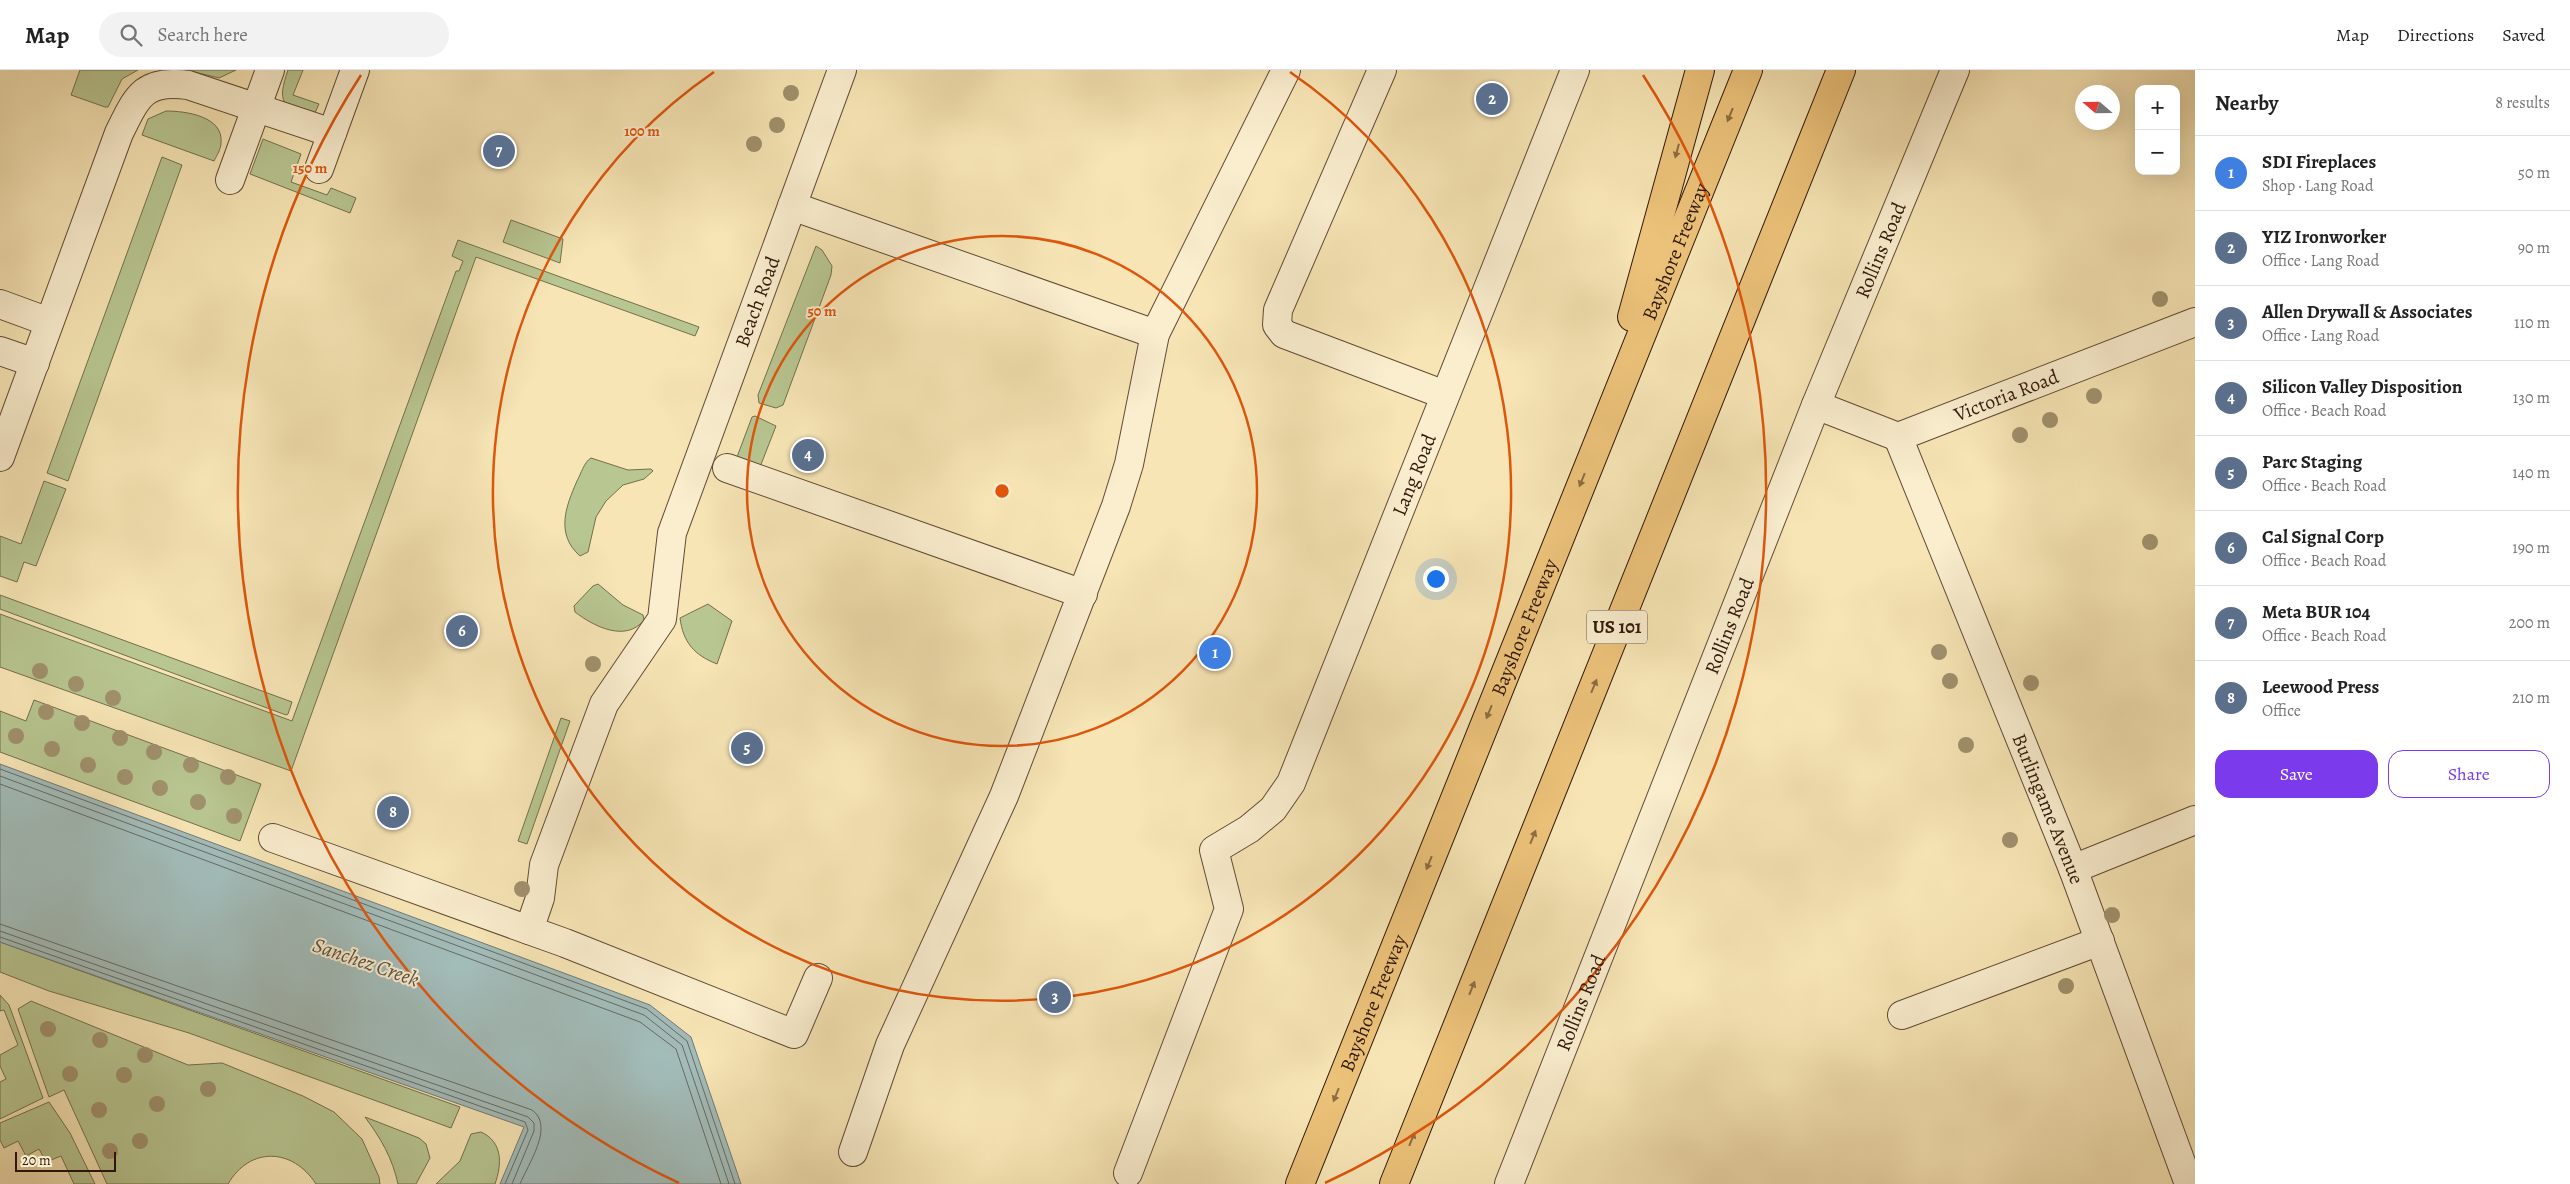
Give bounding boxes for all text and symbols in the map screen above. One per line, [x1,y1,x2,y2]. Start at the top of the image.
search box [99,12,449,57]
text: Map [25,19,69,51]
icon: search [117,21,145,49]
text: Search here [157,22,248,48]
text: Map [2336,23,2369,47]
text: Directions [2397,23,2474,47]
text: Saved [2502,23,2545,47]
pin: 2 [1476,80,1508,118]
north arrow [2075,85,2120,130]
map controls [2135,85,2180,175]
button: + [2135,85,2180,130]
text: Nearby [2215,89,2278,117]
text: 8 results [2495,92,2550,114]
one-way arrow [1725,108,1733,122]
text: 100 m [624,121,660,141]
button: − [2135,130,2180,175]
pin: 7 [483,132,515,170]
one-way arrow [1673,143,1681,158]
text: SDI Fireplaces [2262,149,2376,175]
text: 150 m [293,158,328,178]
text: 1 [2228,162,2234,184]
text: 50 m [2518,162,2550,184]
text: Shop · Lang Road [2262,175,2374,197]
street label: Bayshore Freeway [1635,178,1715,324]
street label: Rollins Road [1848,198,1912,302]
text: YIZ Ironworker [2262,224,2386,250]
text: 2 [2227,237,2235,259]
text: 90 m [2518,237,2550,259]
text: Office · Lang Road [2262,250,2379,272]
street label: Beach Road [728,252,786,351]
text: Allen Drywall & Associates [2262,299,2473,325]
text: 50 m [807,301,837,321]
text: 3 [2228,312,2234,334]
text: 110 m [2514,312,2550,334]
text: Office · Lang Road [2262,325,2379,347]
street label: Victoria Road [1949,363,2063,428]
text: Silicon Valley Disposition [2262,374,2462,400]
text: 4 [2227,387,2235,409]
text: 130 m [2513,387,2550,409]
text: Office · Beach Road [2262,400,2386,422]
street label: Lang Road [1385,430,1442,520]
pin: 4 [792,436,824,474]
text: Parc Staging [2262,449,2362,475]
text: 5 [2228,462,2234,484]
text: 140 m [2512,462,2550,484]
one-way arrow [1578,473,1586,488]
text: Office · Beach Road [2262,475,2386,497]
centre of rings [993,482,1011,500]
text: Cal Signal Corp [2262,524,2384,550]
text: 6 [2227,537,2235,559]
text: 190 m [2512,537,2550,559]
text: Office · Beach Road [2262,550,2386,572]
street label: Bayshore Freeway [1484,554,1564,700]
your location [1423,566,1449,592]
street label: Rollins Road [1698,573,1760,678]
text: Meta BUR 104 [2262,599,2370,625]
road number: US 101 [1587,610,1647,644]
pin: 6 [446,612,478,650]
text: 7 [2228,612,2234,634]
text: 200 m [2509,612,2550,634]
text: Office · Beach Road [2262,625,2386,647]
pin: 1 [1199,634,1231,672]
text: Leewood Press [2262,674,2379,700]
one-way arrow [1590,679,1598,694]
text: 8 [2227,687,2235,709]
text: 210 m [2512,687,2550,709]
text: Office [2262,700,2301,722]
one-way arrow [1485,705,1493,720]
pin: 5 [731,729,763,767]
street label: Burlingame Avenue [2006,729,2091,888]
button: Save [2215,750,2378,798]
button: Share [2388,750,2550,798]
pin: 8 [377,793,409,831]
one-way arrow [1529,829,1537,844]
one-way arrow [1424,856,1432,870]
street label: Bayshore Freeway [1333,929,1413,1076]
water label: Sanchez Creek [309,931,423,993]
street label: Rollins Road [1549,950,1612,1055]
pin: 3 [1039,978,1071,1016]
one-way arrow [1469,981,1477,995]
one-way arrow [1331,1088,1339,1102]
one-way arrow [1408,1131,1416,1146]
scale bar [15,1149,116,1172]
text: 20 m [22,1151,51,1170]

